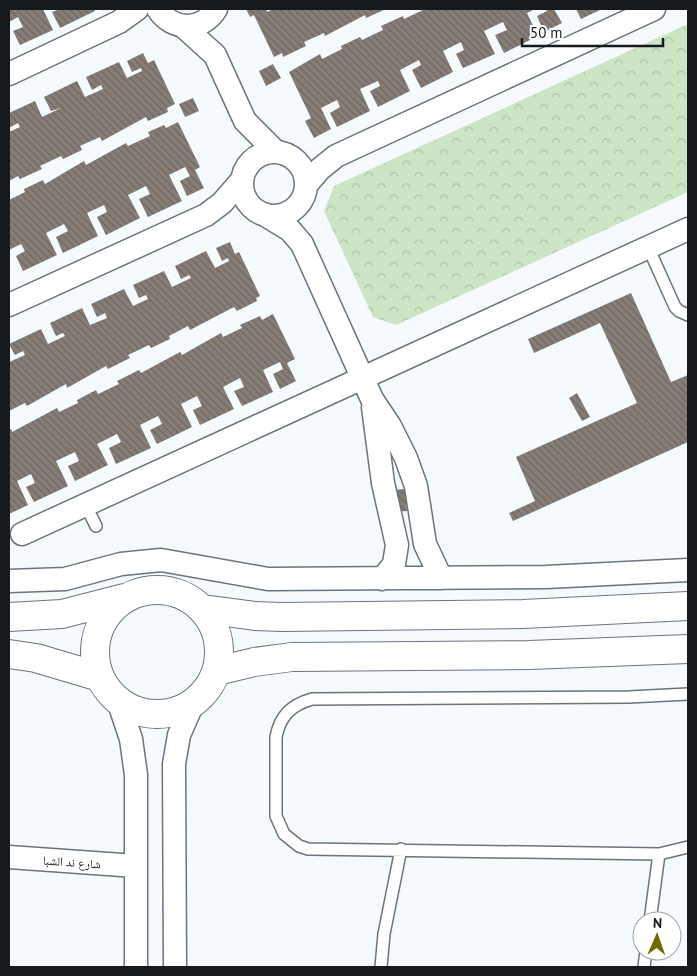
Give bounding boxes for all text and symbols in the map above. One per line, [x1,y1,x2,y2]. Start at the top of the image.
scale bar [522,15,663,47]
text: 50 m [530,23,563,42]
street label: شارع ند الشبا [42,852,102,873]
north arrow [632,911,682,961]
text: N [653,914,662,932]

